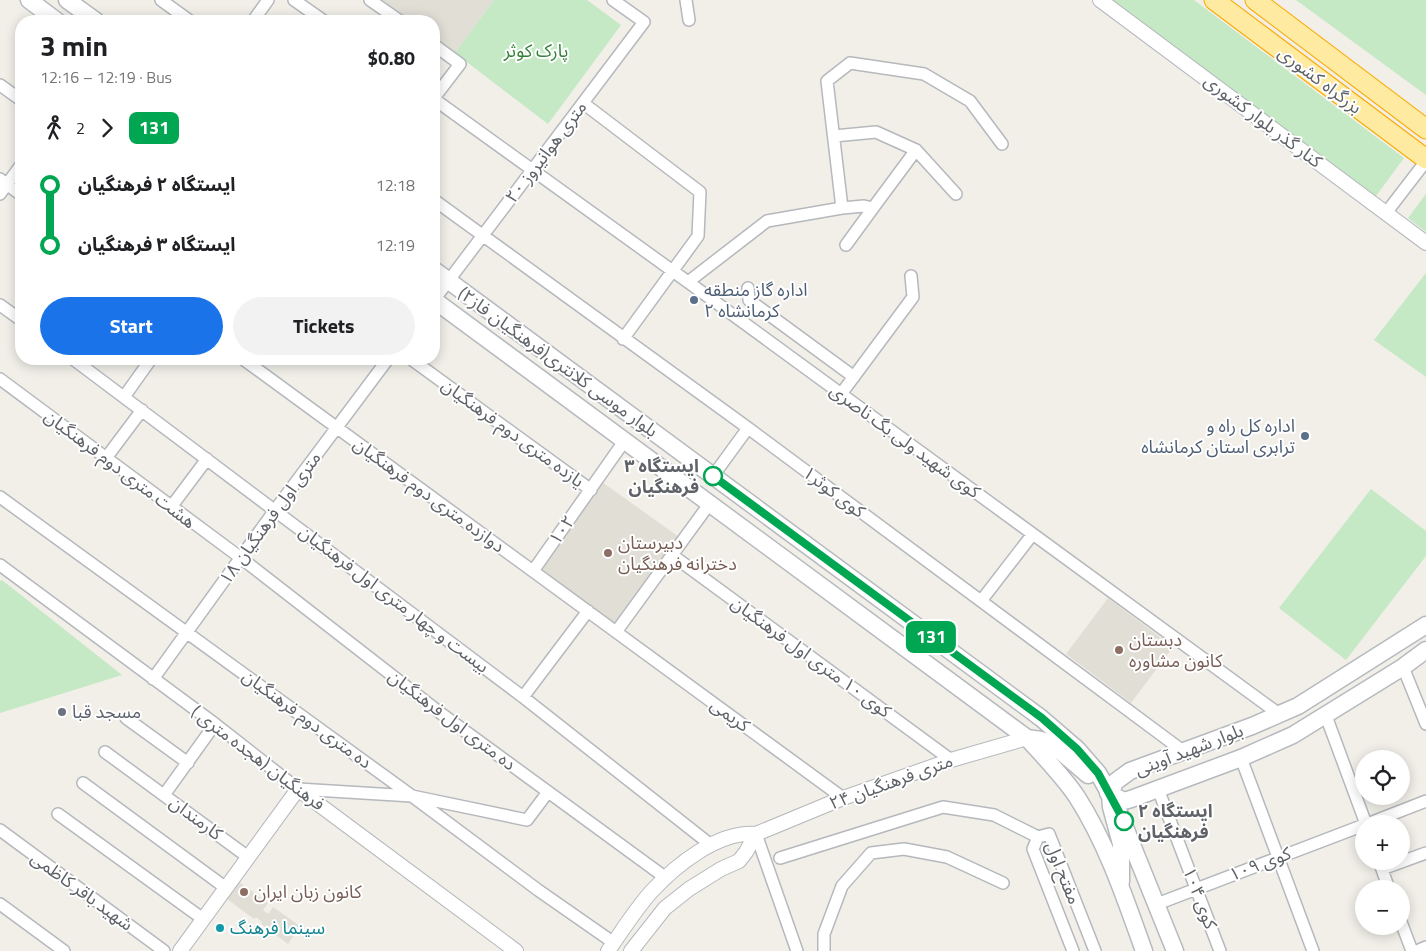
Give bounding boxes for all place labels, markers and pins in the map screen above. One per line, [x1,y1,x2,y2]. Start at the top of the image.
place label: اداره گاز منطقه ۲ کرمانشاه [704,276,808,324]
marker: اداره گاز منطقه ۲ کرمانشاه [688,294,700,306]
place label: اداره کل راه و ترابری استان کرمانشاه [1141,412,1295,460]
marker: اداره کل راه و ترابری استان کرمانشاه [1299,430,1311,442]
place label: ایستگاه ۳ فرهنگیان [624,452,699,500]
marker: ایستگاه ۳ فرهنگیان [703,466,723,486]
place label: دبیرستان دخترانه فرهنگیان [618,529,737,577]
marker: دبیرستان دخترانه فرهنگیان [602,547,614,559]
place label: دبستان کانون مشاوره [1129,626,1223,674]
marker: دبستان کانون مشاوره [1113,644,1125,656]
place label: مسجد قبا [72,698,141,725]
marker: مسجد قبا [56,706,68,718]
place label: ایستگاه ۲ فرهنگیان [1138,797,1213,845]
marker: ایستگاه ۲ فرهنگیان [1114,811,1134,831]
place label: کانون زبان ایران [254,878,362,905]
marker: کانون زبان ایران [238,886,250,898]
place label: سینما فرهنگ [230,914,325,941]
marker: سینما فرهنگ [214,922,226,934]

